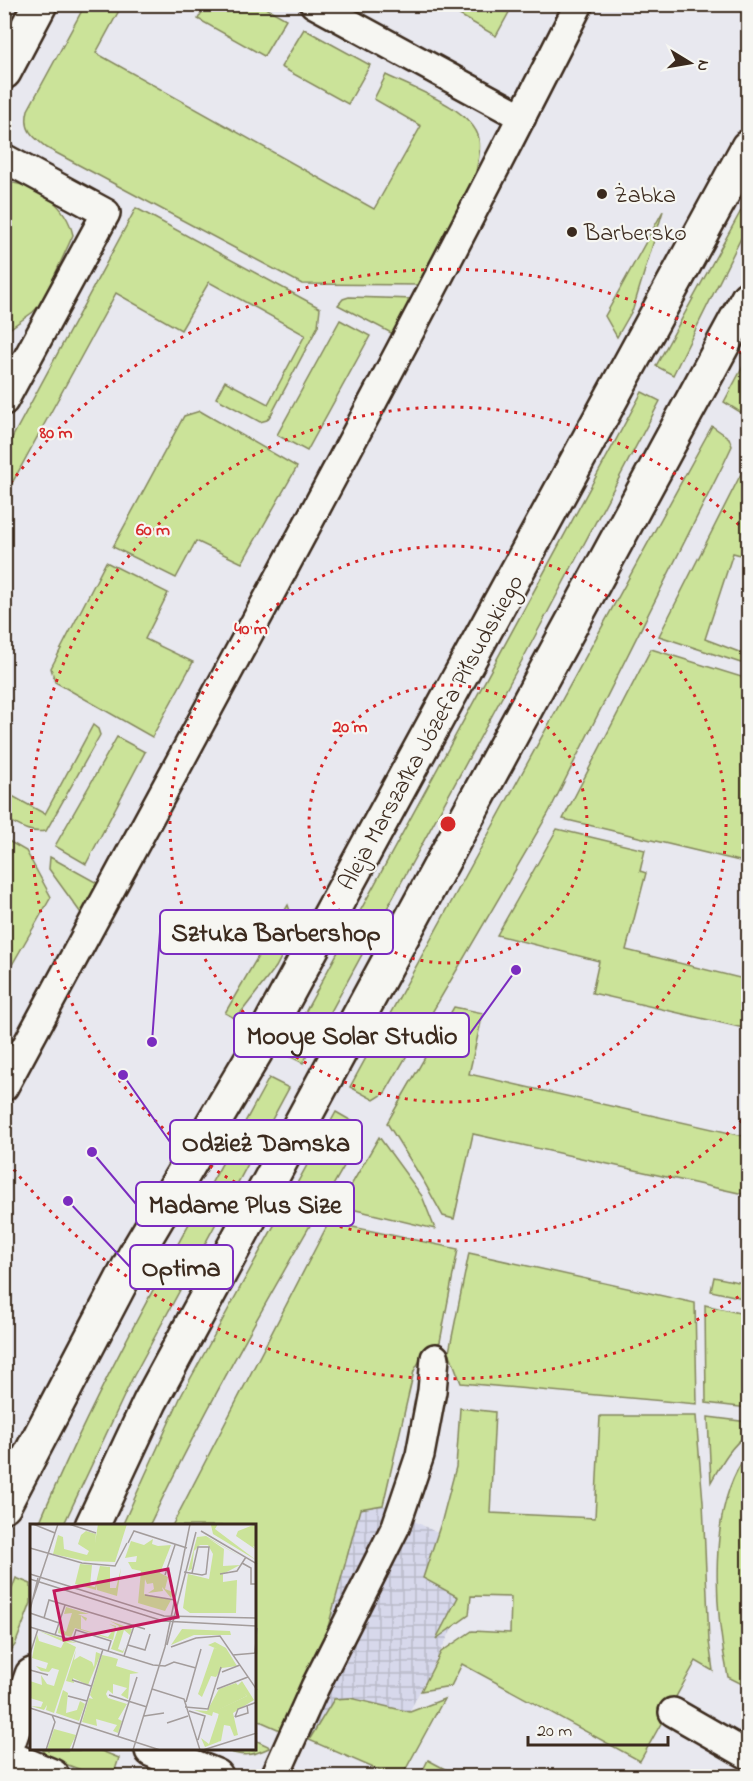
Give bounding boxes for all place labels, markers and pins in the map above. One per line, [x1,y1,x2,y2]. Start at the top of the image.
place label: Żabka [614,179,676,214]
marker: Żabka [595,187,609,201]
place label: Barbersko [583,217,687,252]
marker: Barbersko [565,225,579,239]
centre of rings [438,814,458,834]
callout: Sztuka Barbershop [160,910,393,954]
callout: Mooye Solar Studio [234,1013,469,1057]
callout: Odzież Damska [170,1120,362,1164]
callout: Madame Plus Size [136,1182,354,1226]
callout: Optima [130,1245,233,1289]

